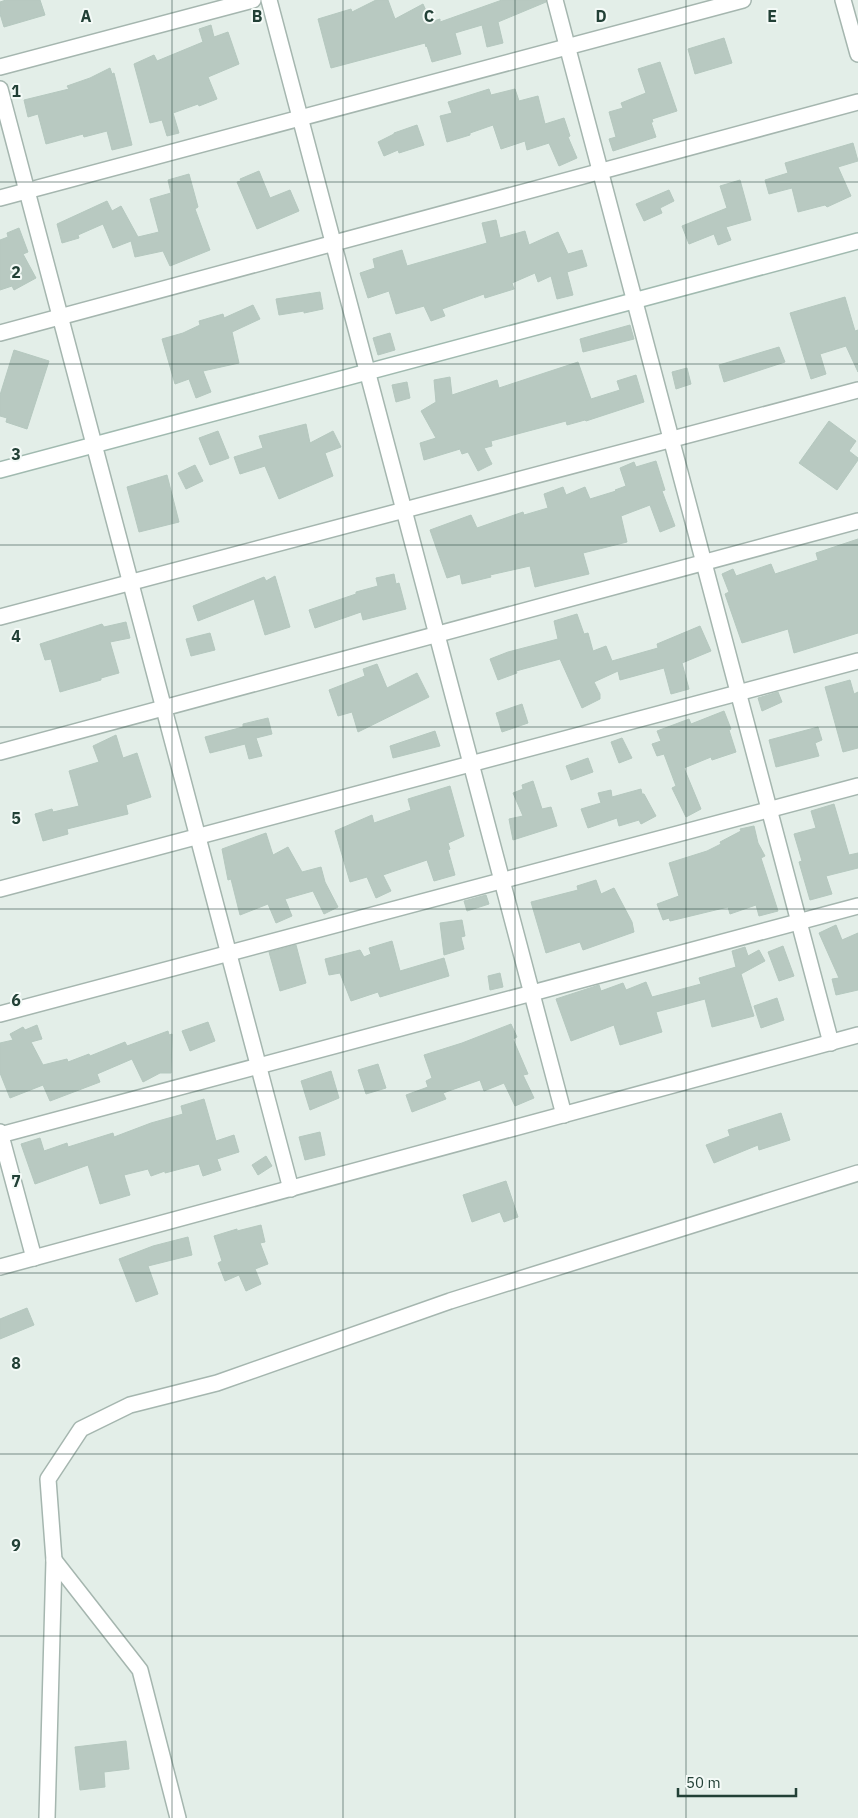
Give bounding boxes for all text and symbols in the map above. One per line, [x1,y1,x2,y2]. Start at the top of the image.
text: A [81,6,92,26]
text: B [252,6,263,26]
text: C [424,6,434,26]
text: D [595,6,607,26]
text: E [767,6,777,26]
text: 1 [11,81,21,101]
text: 2 [11,262,21,282]
text: 3 [11,444,21,464]
text: 4 [11,626,21,646]
text: 5 [11,808,21,828]
text: 6 [11,990,21,1010]
text: 7 [11,1171,21,1191]
text: 8 [11,1353,21,1373]
text: 9 [11,1535,21,1555]
scale bar [678,1766,796,1798]
text: 50 m [686,1773,721,1792]

